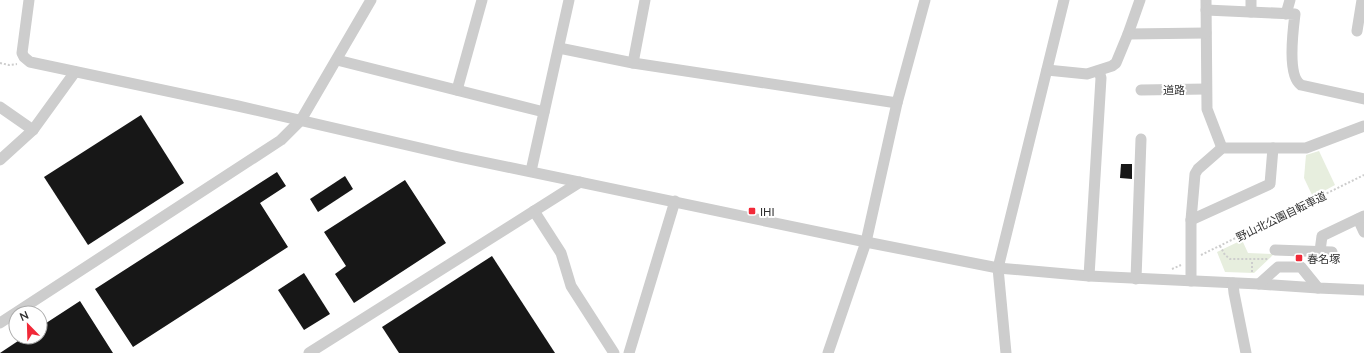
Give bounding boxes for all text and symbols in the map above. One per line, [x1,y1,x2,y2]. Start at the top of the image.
street label: 道路 [1163,83,1185,96]
street label: 野山北公園自転車道 [1234,188,1328,244]
place label: IHI [760,205,775,218]
marker: IHI [747,206,757,216]
place label: 春名塚 [1307,252,1340,265]
marker: 春名塚 [1294,253,1304,263]
north arrow [8,305,48,345]
text: N [17,308,30,323]

